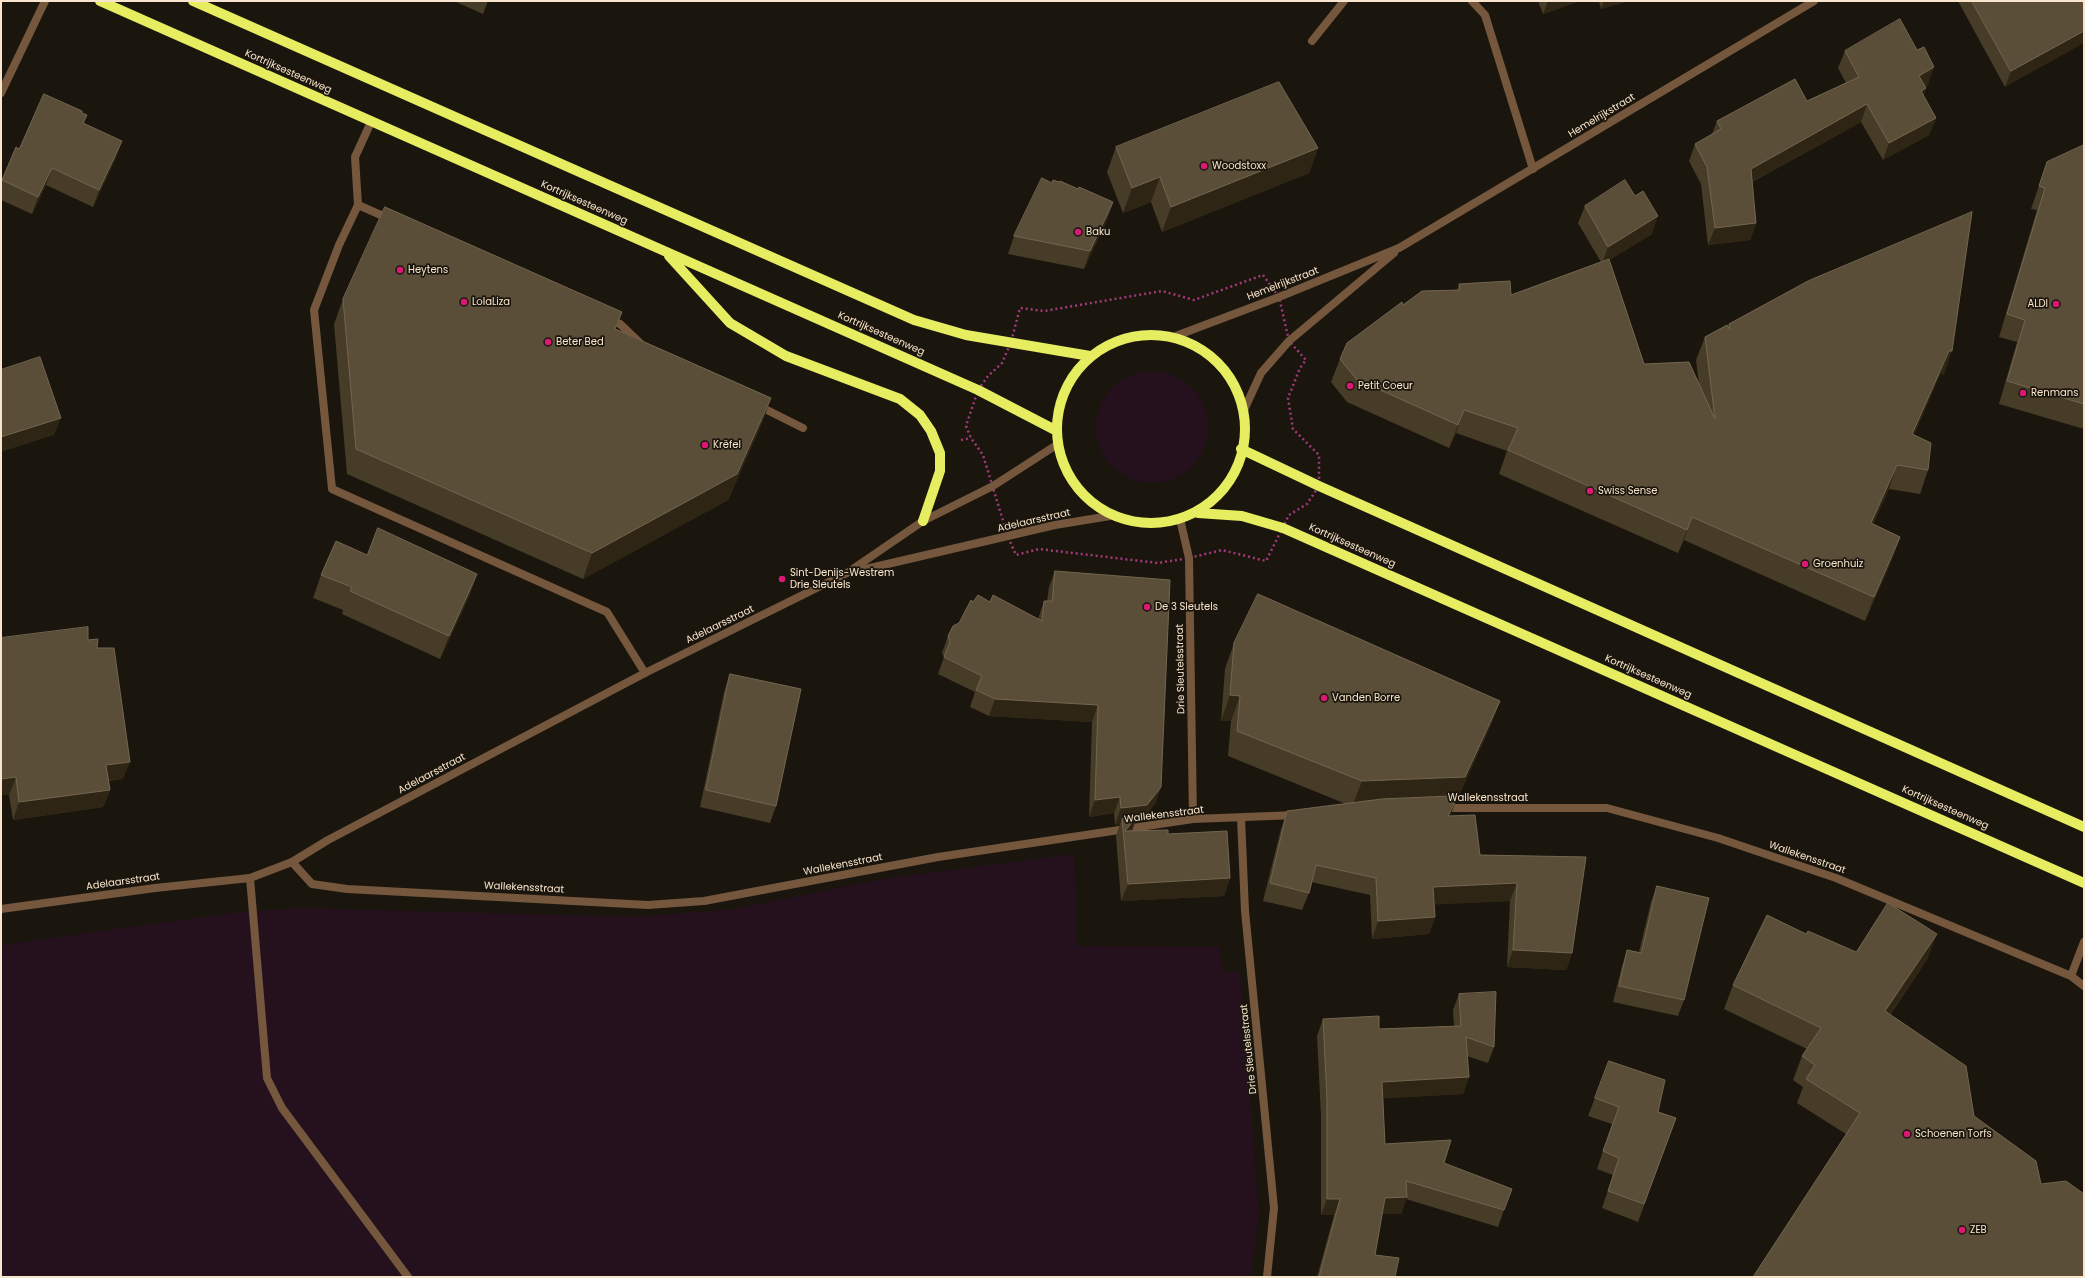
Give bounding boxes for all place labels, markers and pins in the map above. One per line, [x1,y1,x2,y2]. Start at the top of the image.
place label: Woodstoxx [1212,160,1266,172]
marker: Woodstoxx [1199,161,1209,171]
place label: Baku [1086,226,1110,238]
marker: Baku [1073,227,1083,237]
place label: Heytens [408,264,448,276]
marker: Heytens [395,265,405,275]
place label: LolaLiza [472,296,510,308]
marker: LolaLiza [459,297,469,307]
place label: ALDI [2027,298,2048,310]
marker: ALDI [2051,299,2061,309]
place label: Beter Bed [556,336,604,348]
marker: Beter Bed [543,337,553,347]
place label: Petit Coeur [1358,380,1413,392]
marker: Petit Coeur [1345,381,1355,391]
place label: Renmans [2031,387,2078,399]
marker: Renmans [2018,388,2028,398]
place label: Krëfel [713,439,741,451]
marker: Krëfel [700,440,710,450]
place label: Swiss Sense [1598,485,1658,497]
marker: Swiss Sense [1585,486,1595,496]
place label: Groenhuiz [1813,558,1863,570]
marker: Groenhuiz [1800,559,1810,569]
place label: Sint-Denijs-Westrem Drie Sleutels [790,567,894,590]
marker: Sint-Denijs-Westrem Drie Sleutels [777,574,787,584]
place label: De 3 Sleutels [1155,601,1218,613]
marker: De 3 Sleutels [1142,602,1152,612]
place label: Vanden Borre [1332,692,1400,704]
marker: Vanden Borre [1319,693,1329,703]
place label: Schoenen Torfs [1915,1128,1992,1140]
marker: Schoenen Torfs [1902,1129,1912,1139]
place label: ZEB [1970,1224,1987,1236]
marker: ZEB [1957,1225,1967,1235]

